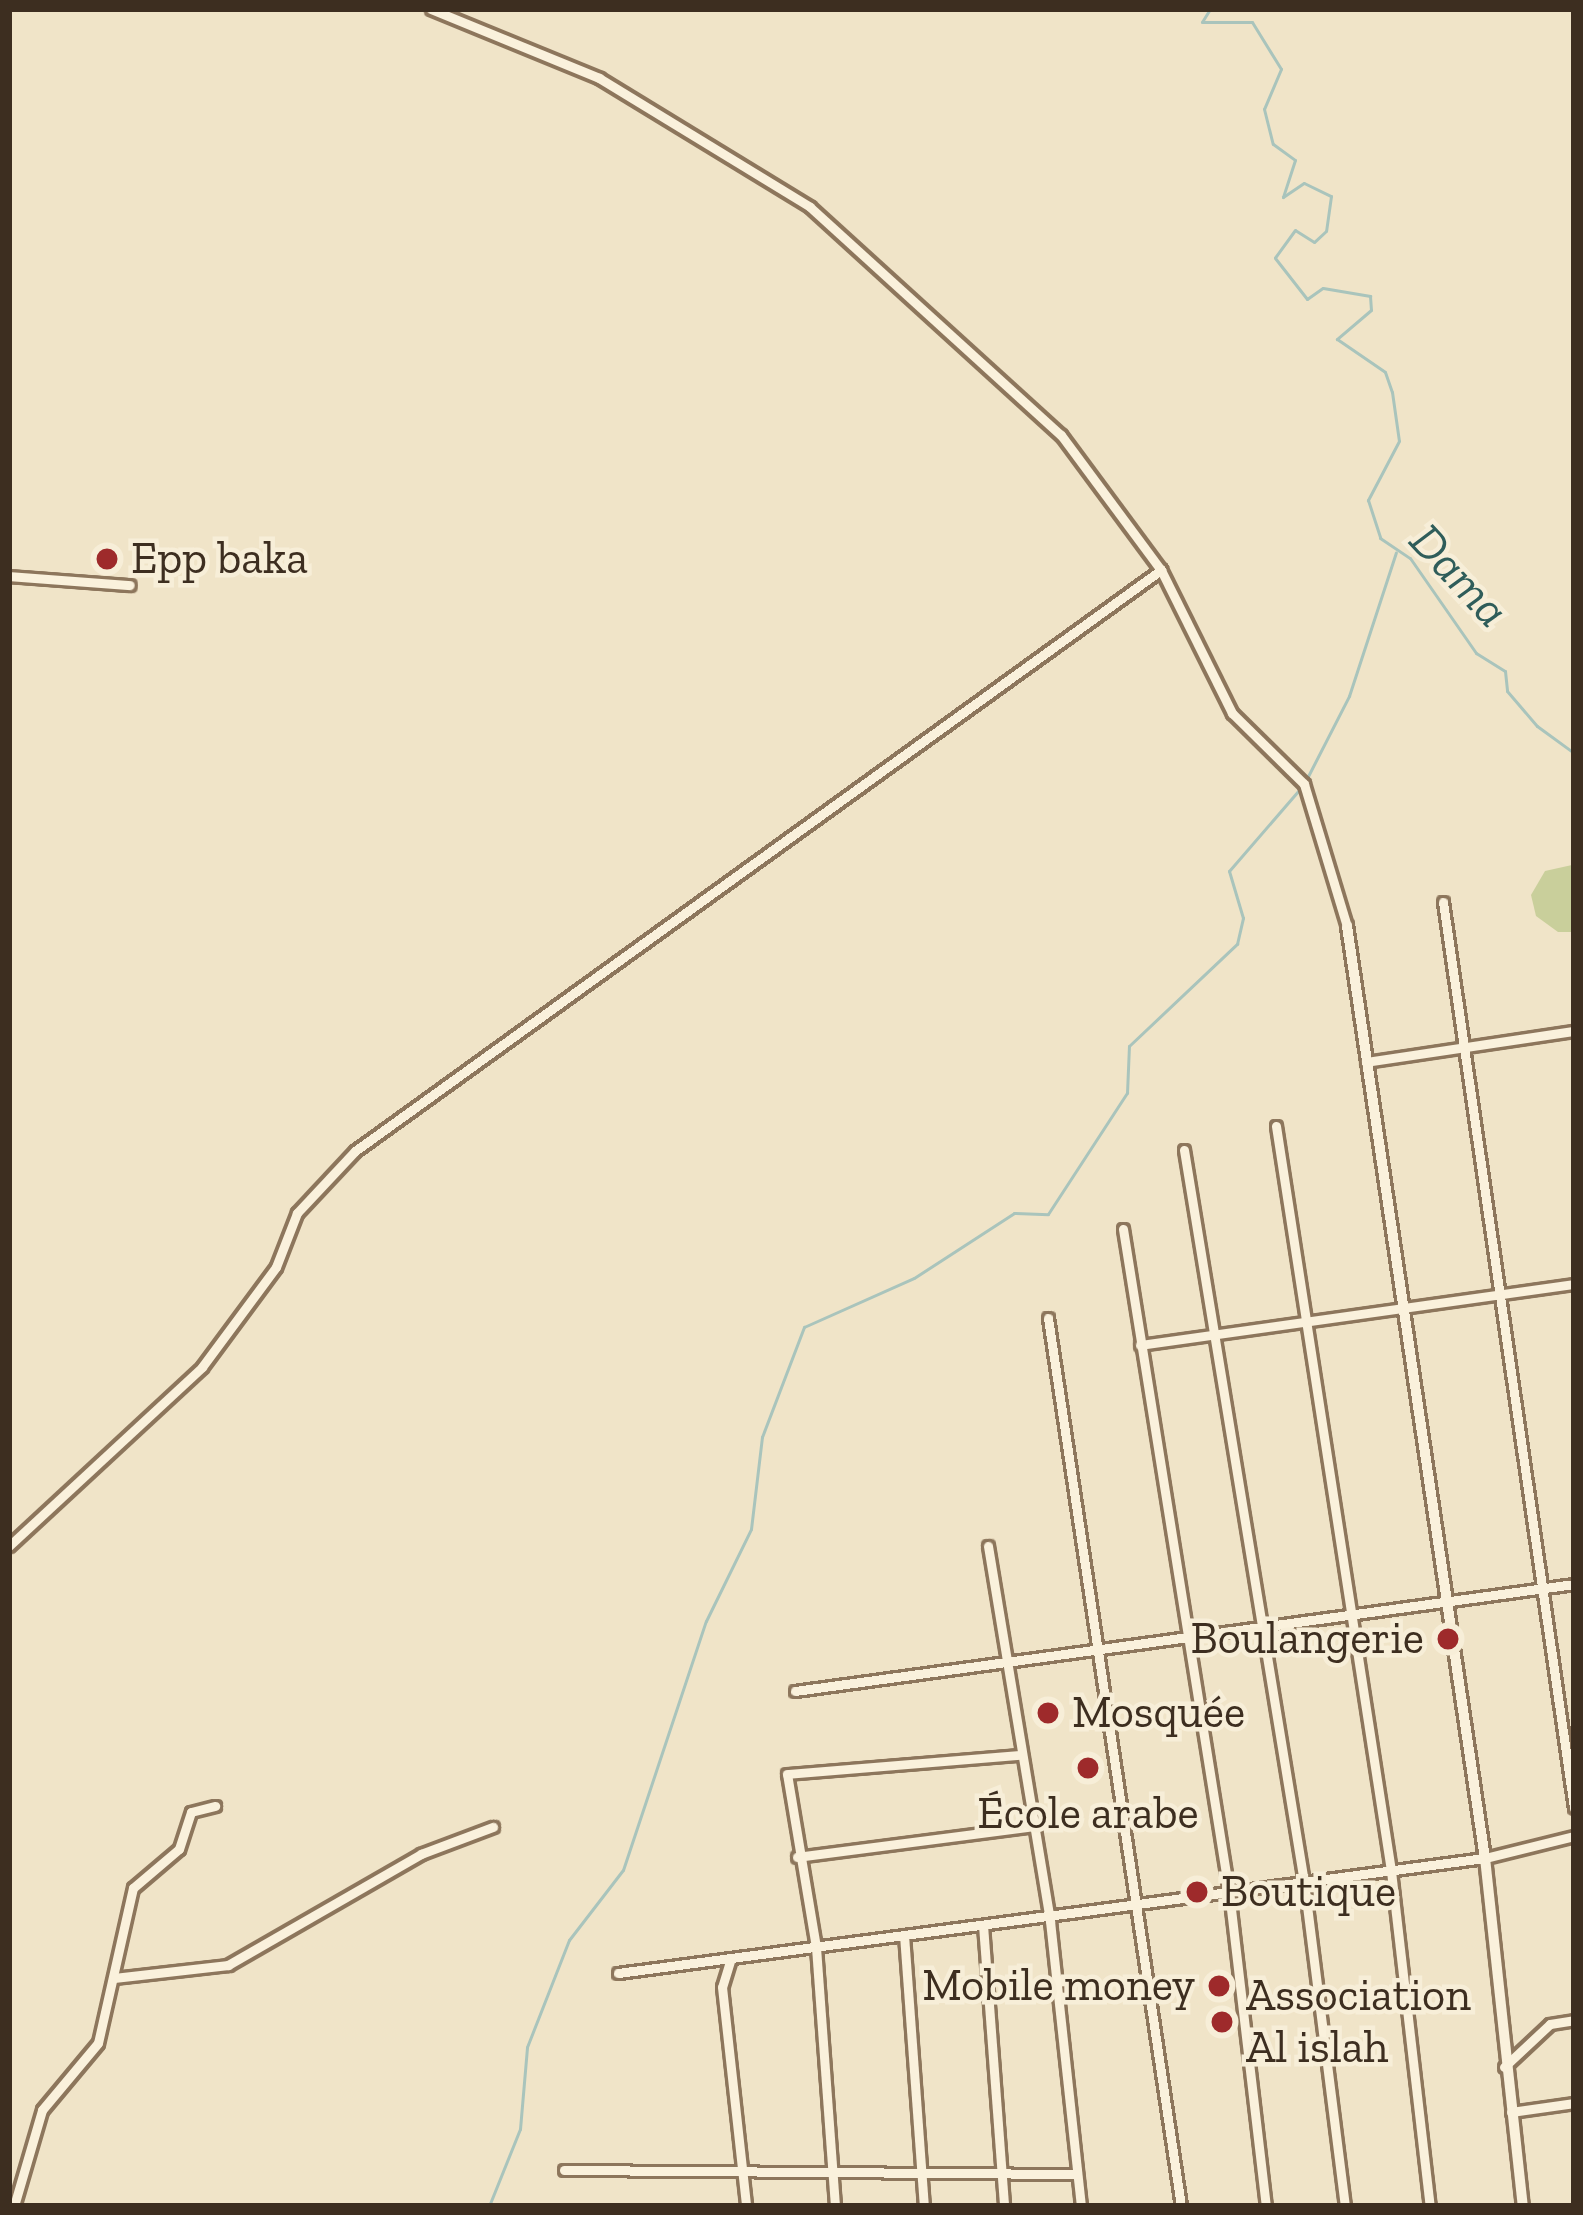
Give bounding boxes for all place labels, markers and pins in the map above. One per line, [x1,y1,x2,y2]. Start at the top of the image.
place label: Epp baka [131,532,308,586]
marker: Epp baka [94,546,120,572]
place label: Boulangerie [1191,1612,1424,1666]
marker: Boulangerie [1435,1626,1461,1652]
place label: Mosquée [1072,1686,1245,1740]
marker: Mosquée [1035,1700,1061,1726]
marker: École arabe [1075,1755,1101,1781]
place label: École arabe [977,1787,1199,1841]
place label: Boutique [1221,1865,1396,1919]
marker: Boutique [1184,1879,1210,1905]
place label: Mobile money [922,1959,1195,2013]
place label: Association Al islah [1246,1969,1471,2075]
marker: Mobile money [1206,1973,1232,1999]
marker: Association Al islah [1209,2009,1235,2035]

